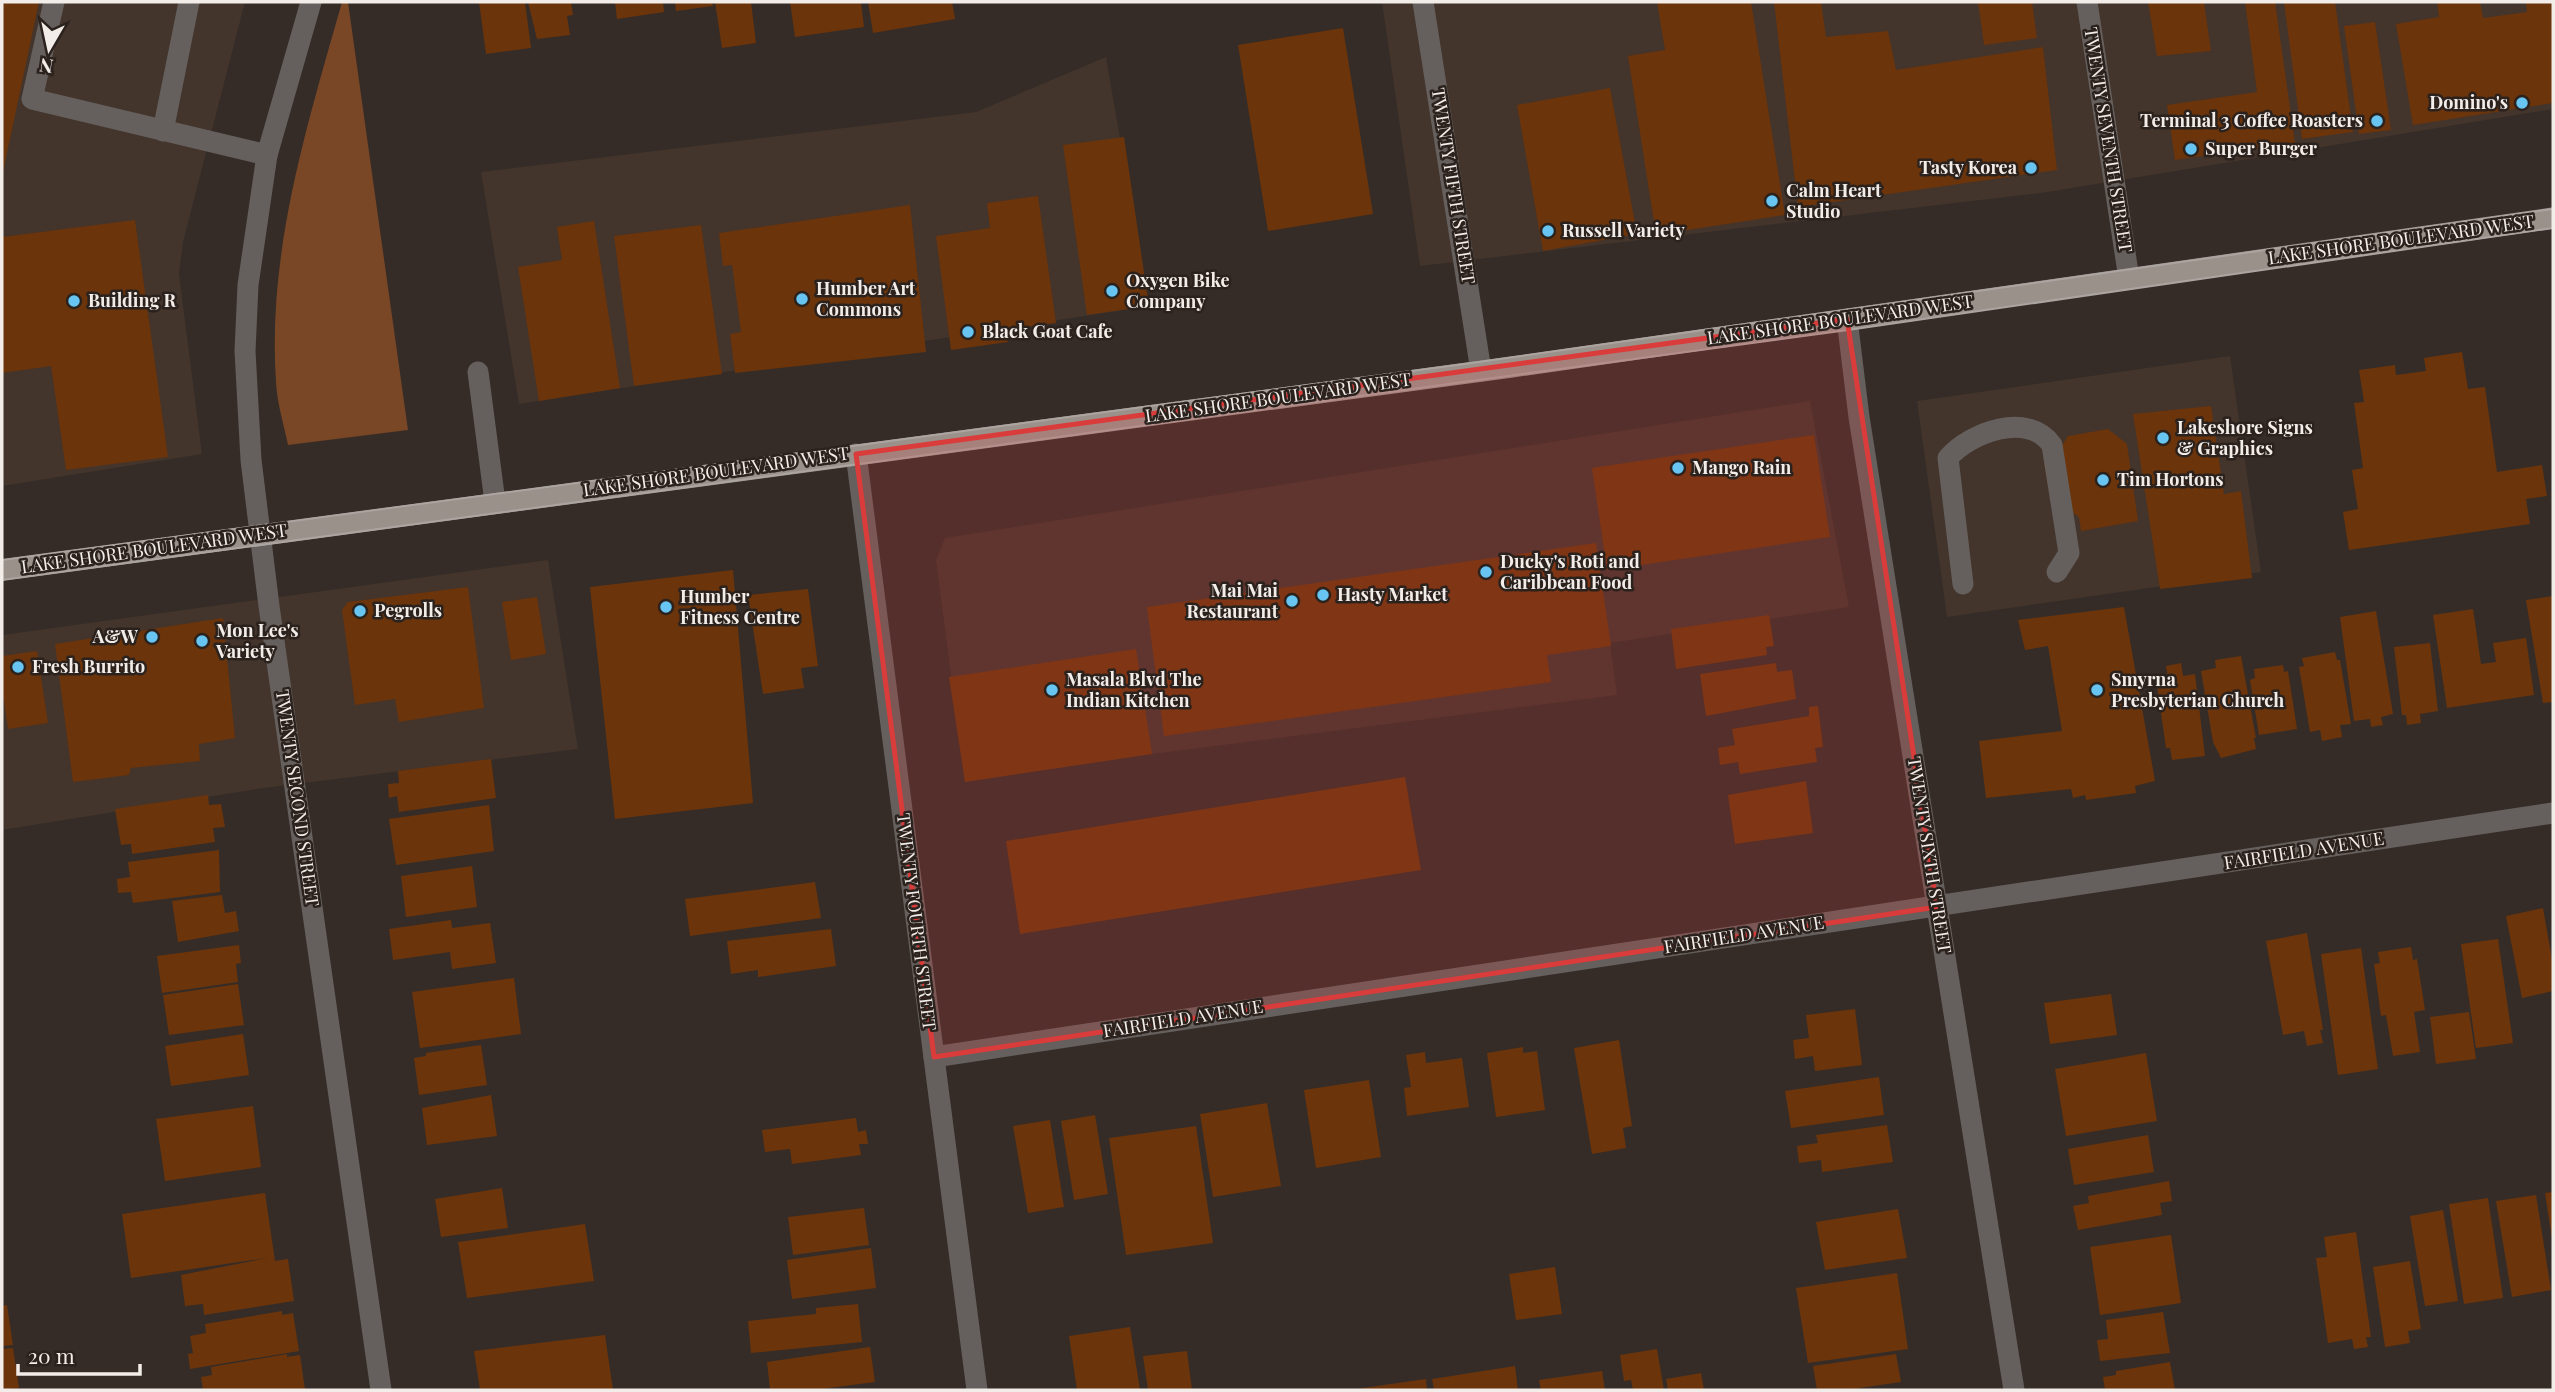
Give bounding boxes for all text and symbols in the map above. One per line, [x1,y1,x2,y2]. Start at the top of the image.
north arrow [14,14,84,84]
street label: TWENTY SEVENTH STREET [2079,26,2139,254]
text: N [37,53,55,81]
street label: TWENTY FIFTH STREET [1427,86,1481,286]
place label: Domino's [2429,90,2508,114]
marker: Domino's [2514,95,2530,111]
place label: Terminal 3 Coffee Roasters [2140,108,2363,132]
marker: Terminal 3 Coffee Roasters [2369,113,2385,129]
place label: Super Burger [2205,136,2317,160]
marker: Super Burger [2183,141,2199,157]
place label: Tasty Korea [1919,155,2018,179]
marker: Tasty Korea [2023,160,2039,176]
place label: Calm Heart Studio [1786,178,1882,223]
marker: Calm Heart Studio [1764,193,1780,209]
street label: LAKE SHORE BOULEVARD WEST [2266,208,2535,270]
place label: Russell Variety [1562,218,1685,242]
marker: Russell Variety [1540,223,1556,239]
place label: Oxygen Bike Company [1126,268,1230,313]
place label: Humber Art Commons [816,276,916,321]
marker: Oxygen Bike Company [1104,283,1120,299]
place label: Building R [88,288,177,312]
street label: LAKE SHORE BOULEVARD WEST [1705,288,1974,350]
marker: Humber Art Commons [794,291,810,307]
marker: Building R [66,293,82,309]
place label: Black Goat Cafe [982,319,1113,343]
marker: Black Goat Cafe [960,324,976,340]
street label: LAKE SHORE BOULEVARD WEST [1143,366,1412,428]
place label: Lakeshore Signs & Graphics [2177,415,2313,460]
marker: Lakeshore Signs & Graphics [2155,430,2171,446]
street label: LAKE SHORE BOULEVARD WEST [581,440,850,502]
place label: Mango Rain [1692,455,1791,479]
marker: Mango Rain [1670,460,1686,476]
place label: Tim Hortons [2117,467,2224,491]
marker: Tim Hortons [2095,472,2111,488]
street label: LAKE SHORE BOULEVARD WEST [19,517,288,579]
place label: Ducky's Roti and Caribbean Food [1500,549,1640,594]
marker: Ducky's Roti and Caribbean Food [1478,564,1494,580]
place label: Mai Mai Restaurant [1186,578,1279,623]
place label: Hasty Market [1337,582,1448,606]
place label: Humber Fitness Centre [680,584,800,629]
marker: Hasty Market [1315,587,1331,603]
marker: Mai Mai Restaurant [1284,593,1300,609]
place label: Pegrolls [374,598,442,622]
marker: Humber Fitness Centre [658,599,674,615]
marker: Pegrolls [352,603,368,619]
place label: Mon Lee's Variety [215,618,299,663]
place label: A&W [91,624,139,648]
marker: A&W [144,629,160,645]
marker: Mon Lee's Variety [194,633,210,649]
place label: Fresh Burrito [32,654,145,678]
marker: Fresh Burrito [10,659,26,675]
place label: Masala Blvd The Indian Kitchen [1066,667,1201,712]
place label: Smyrna Presbyterian Church [2111,667,2284,712]
marker: Masala Blvd The Indian Kitchen [1044,682,1060,698]
marker: Smyrna Presbyterian Church [2089,682,2105,698]
street label: TWENTY SECOND STREET [271,688,325,908]
street label: TWENTY SIXTH STREET [1903,755,1957,955]
street label: TWENTY FOURTH STREET [892,812,942,1032]
street label: FAIRFIELD AVENUE [2222,826,2386,875]
street label: FAIRFIELD AVENUE [1662,910,1826,959]
street label: FAIRFIELD AVENUE [1101,994,1265,1043]
scale bar [18,1332,140,1376]
text: 20 m [28,1341,75,1369]

